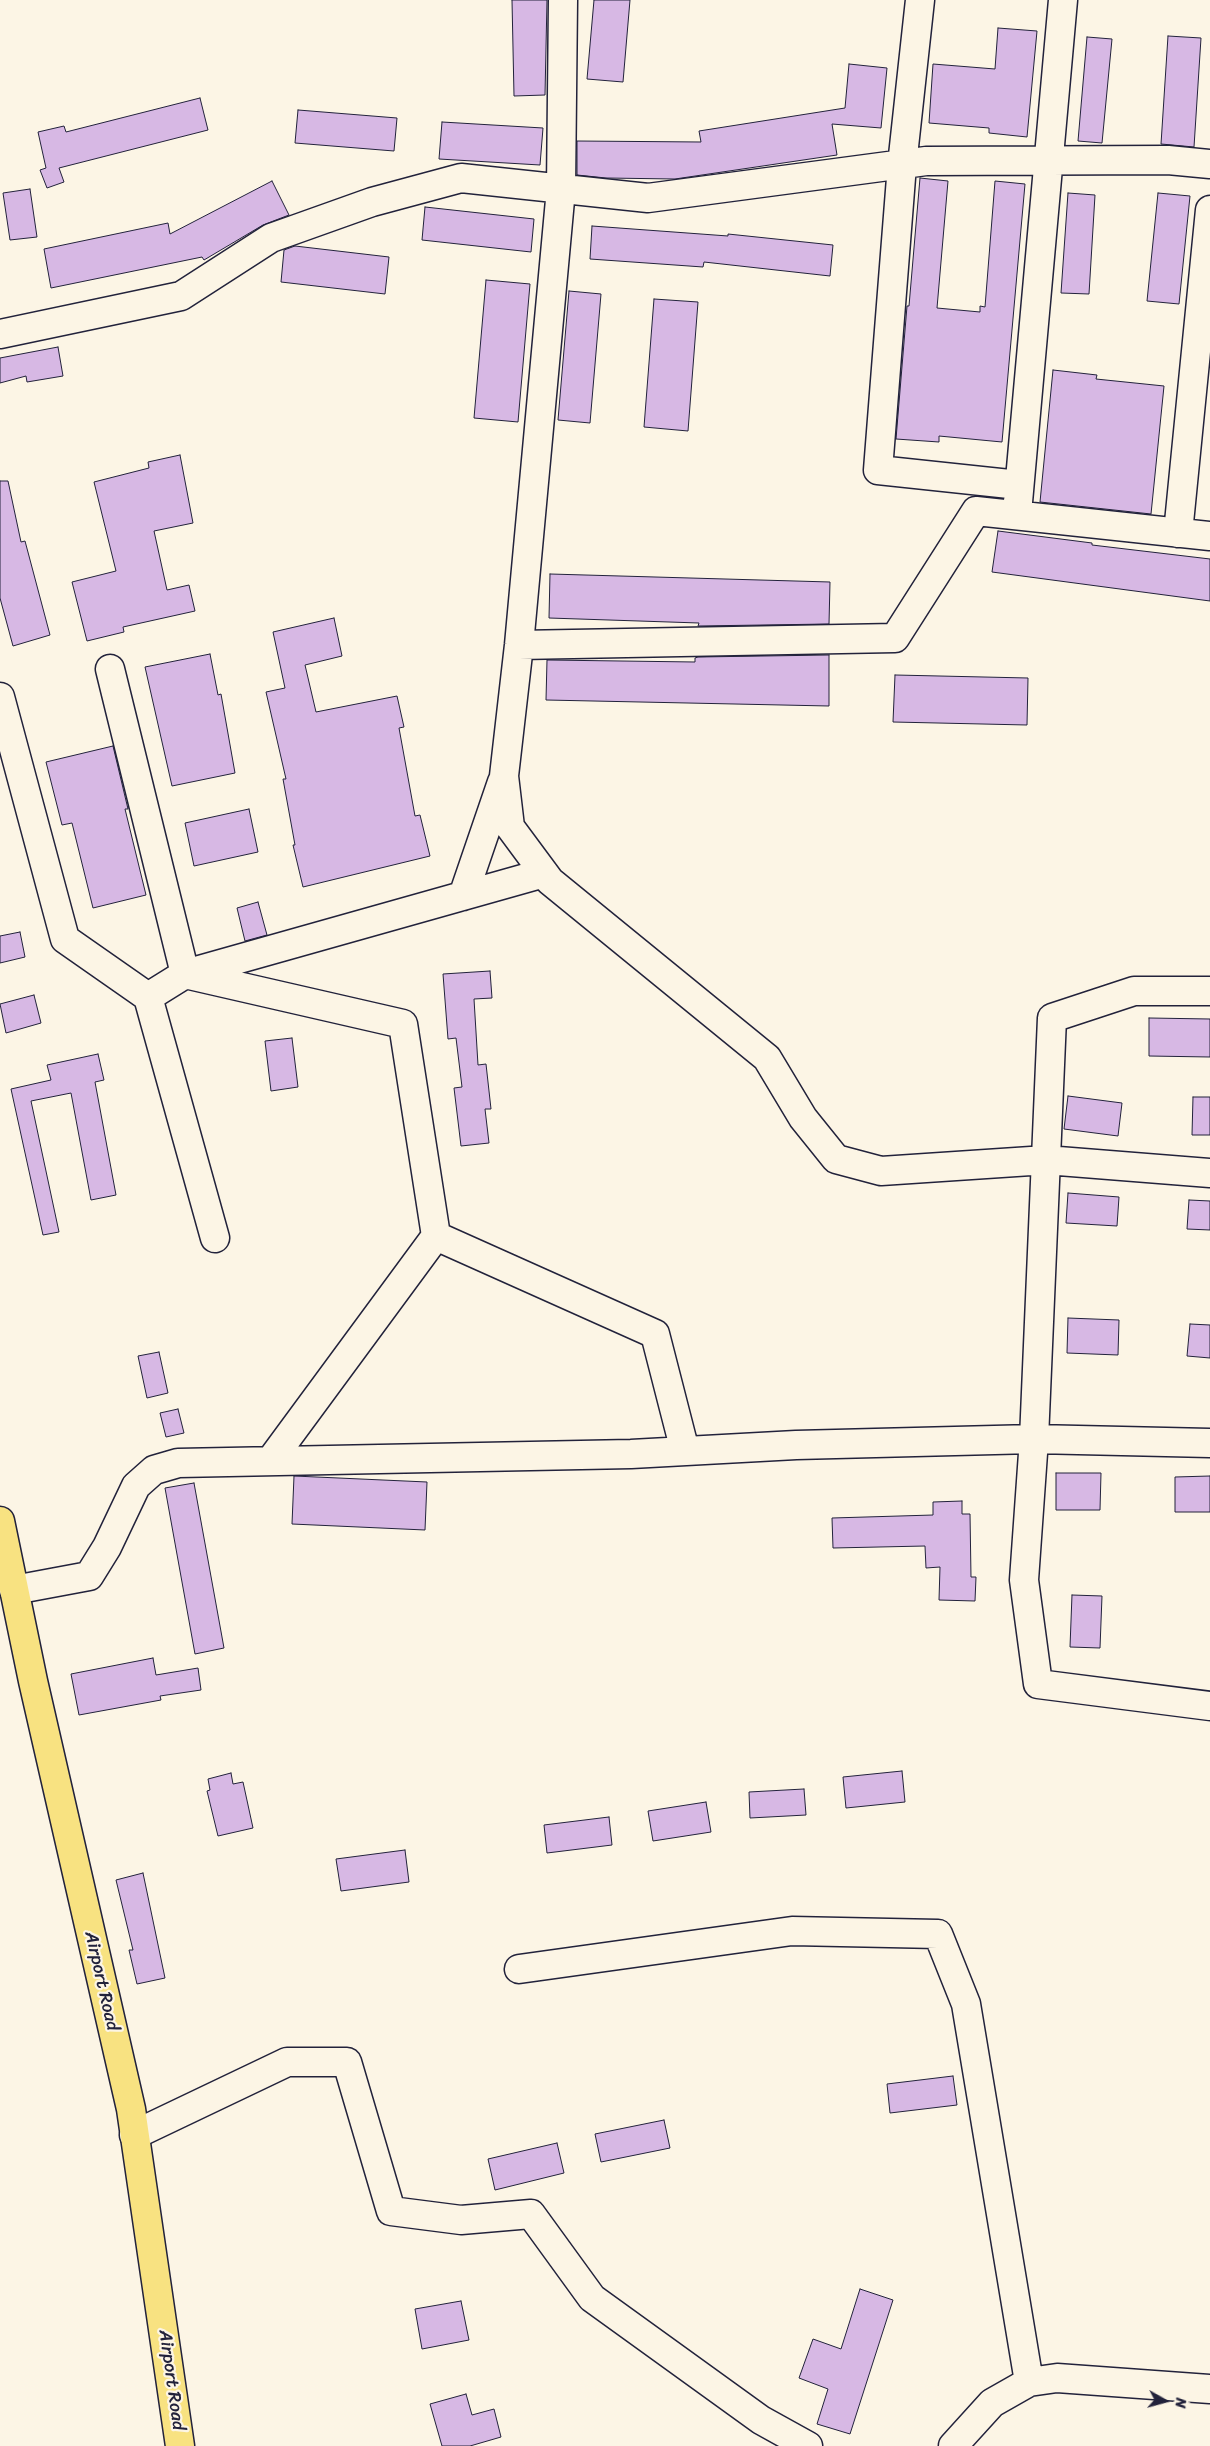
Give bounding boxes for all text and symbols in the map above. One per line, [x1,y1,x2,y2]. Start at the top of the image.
street label: Airport Road [79,1929,123,2033]
street label: Airport Road [153,2328,189,2432]
north arrow [1140,2376,1190,2426]
text: N [1167,2397,1193,2409]

